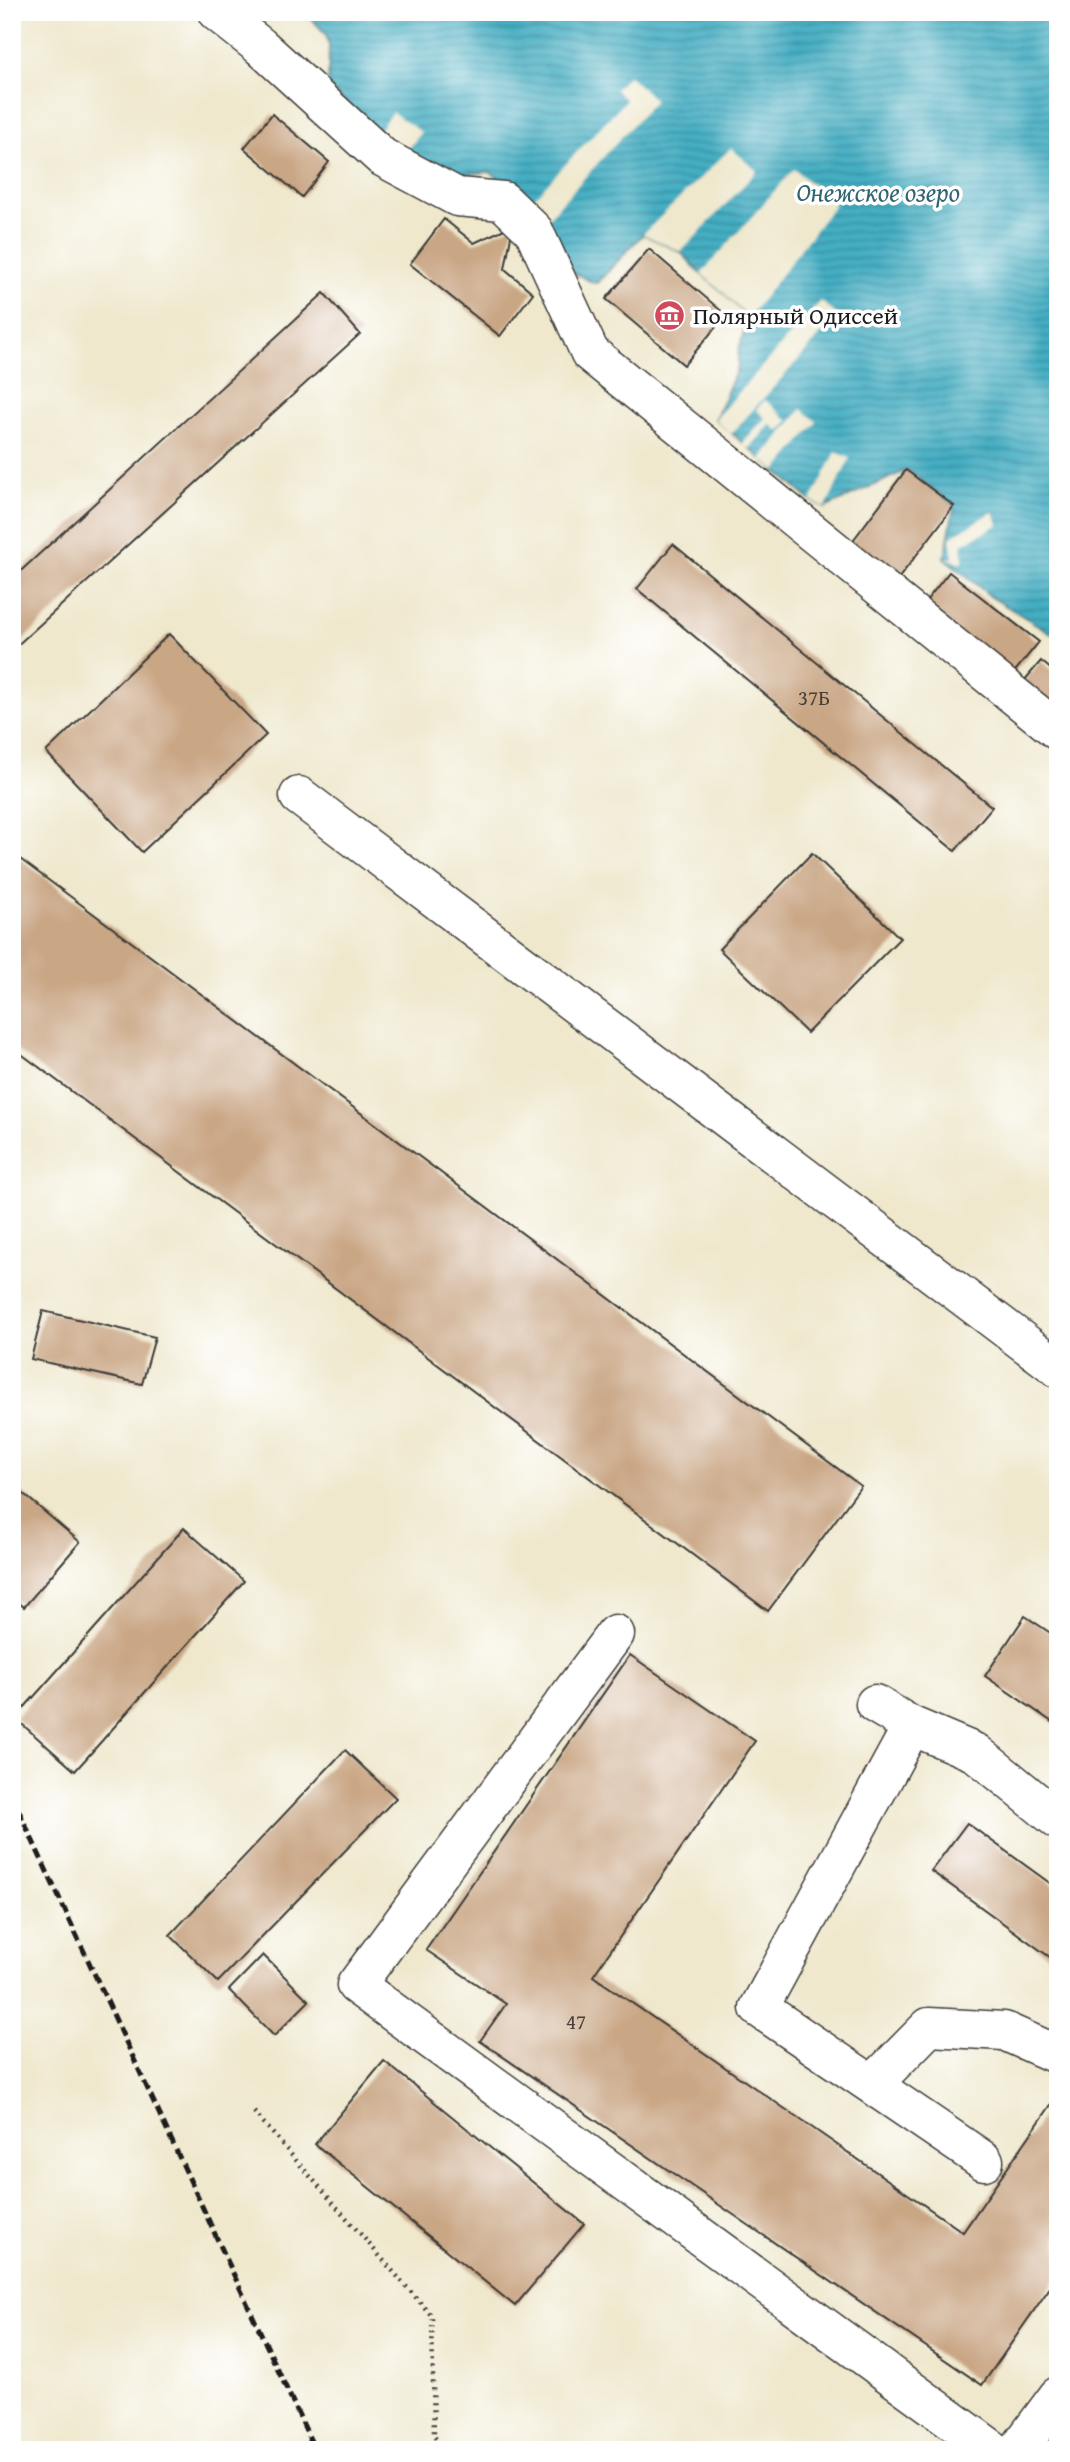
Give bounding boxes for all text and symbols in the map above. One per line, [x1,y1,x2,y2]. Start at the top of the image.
water label: Онежское озеро [796,172,960,211]
place label: Полярный Одиссей [693,298,898,333]
museum icon: Полярный Одиссей [653,299,687,333]
house number: 37Б [798,682,830,713]
house number: 47 [566,2006,586,2037]

